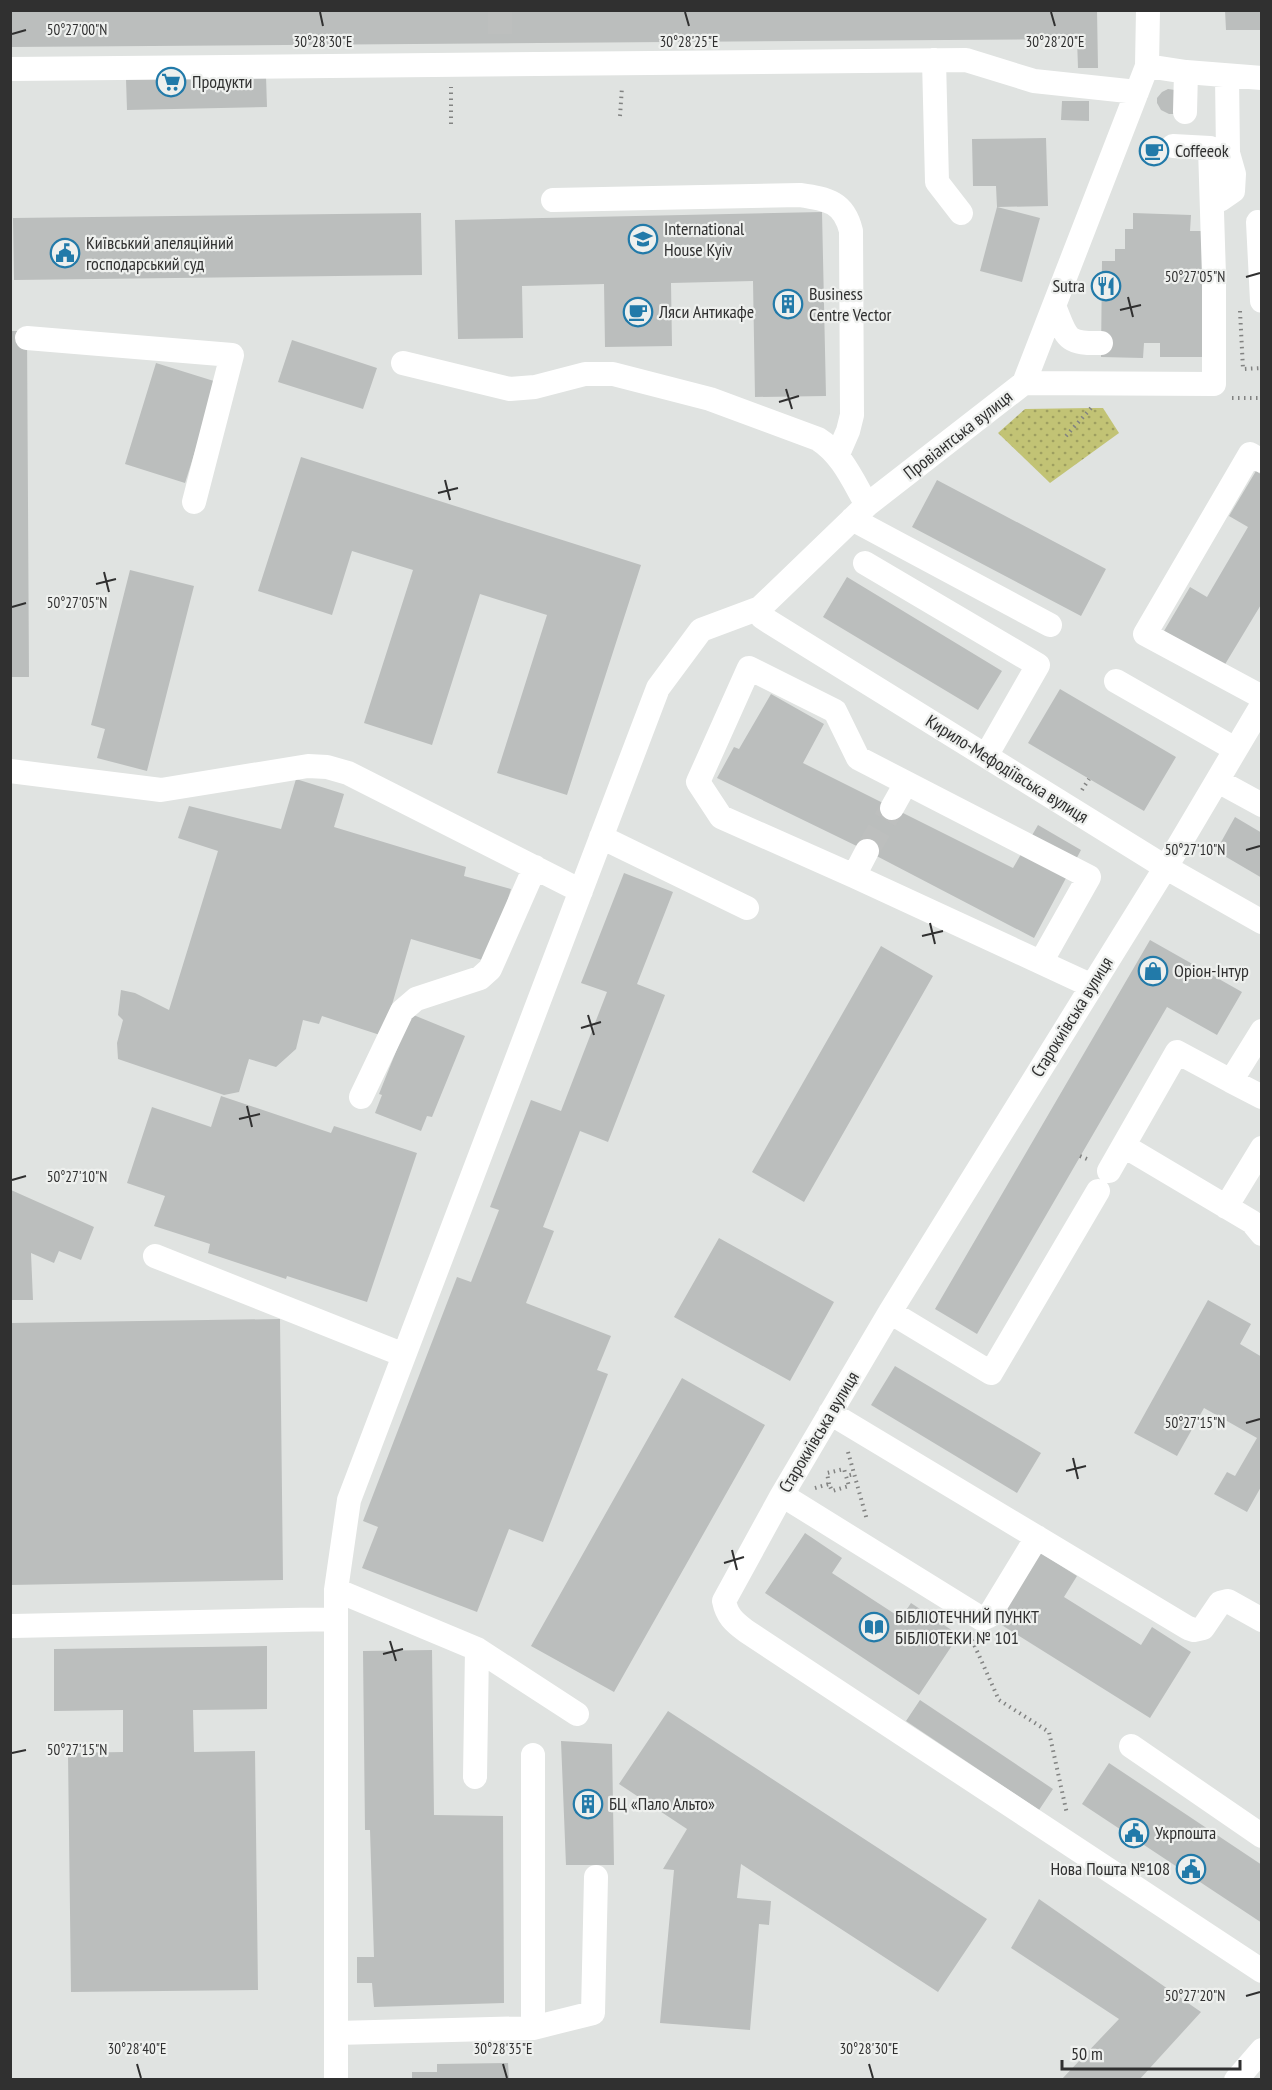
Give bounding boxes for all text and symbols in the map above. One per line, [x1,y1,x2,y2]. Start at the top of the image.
text: 50°27'00"N [47,20,107,39]
text: 30°28'30"E [293,32,353,51]
text: 30°28'25"E [659,32,719,51]
text: 30°28'20"E [1025,32,1085,51]
supermarket icon: Продукти [155,66,187,98]
place label: Продукти [192,70,252,93]
cafe icon: Coffeeok [1138,135,1170,167]
place label: Coffeeok [1175,139,1229,162]
place label: International House Kyiv [664,217,745,261]
school or university icon: International House Kyiv [627,223,659,255]
place label: Київський апеляційний господарський суд [86,231,234,275]
public building icon: Київський апеляційний господарський суд [49,237,81,269]
text: 50°27'05"N [1165,267,1225,286]
restaurant icon: Sutra [1090,270,1122,302]
place label: Sutra [1052,274,1085,297]
place label: Business Centre Vector [809,282,892,326]
building icon: Business Centre Vector [772,288,804,320]
cafe icon: Ляси Антикафе [622,296,654,328]
place label: Ляси Антикафе [658,300,754,323]
street label: Провіантська вулиця [899,385,1017,484]
text: 50°27'05"N [47,593,107,612]
street label: Кирило-Мефодіївська вулиця [922,709,1093,828]
text: 50°27'10"N [1165,840,1225,859]
street label: Старокиївська вулиця [1025,952,1118,1081]
shop icon: Оріон-Інтур [1137,955,1169,987]
place label: Оріон-Інтур [1174,959,1249,982]
text: 50°27'10"N [47,1167,107,1186]
street label: Старокиївська вулиця [773,1367,864,1497]
text: 50°27'15"N [1165,1413,1225,1432]
place label: БІБЛІОТЕЧНИЙ ПУНКТ БІБЛІОТЕКИ № 101 [895,1605,1039,1649]
library icon: БІБЛІОТЕЧНИЙ ПУНКТ БІБЛІОТЕКИ № 101 [858,1611,890,1643]
text: 50°27'15"N [47,1740,107,1759]
building icon: БЦ «Пало Альто» [572,1788,604,1820]
place label: БЦ «Пало Альто» [609,1792,715,1815]
public building icon: Укрпошта [1118,1817,1150,1849]
place label: Укрпошта [1155,1821,1216,1844]
public building icon: Нова Пошта №108 [1175,1853,1207,1885]
place label: Нова Пошта №108 [1050,1857,1170,1880]
text: 50°27'20"N [1165,1986,1225,2005]
scale bar [1062,2033,1240,2071]
text: 30°28'40"E [107,2039,167,2058]
text: 30°28'35"E [473,2039,533,2058]
text: 30°28'30"E [839,2039,899,2058]
text: 50 m [1071,2042,1103,2065]

